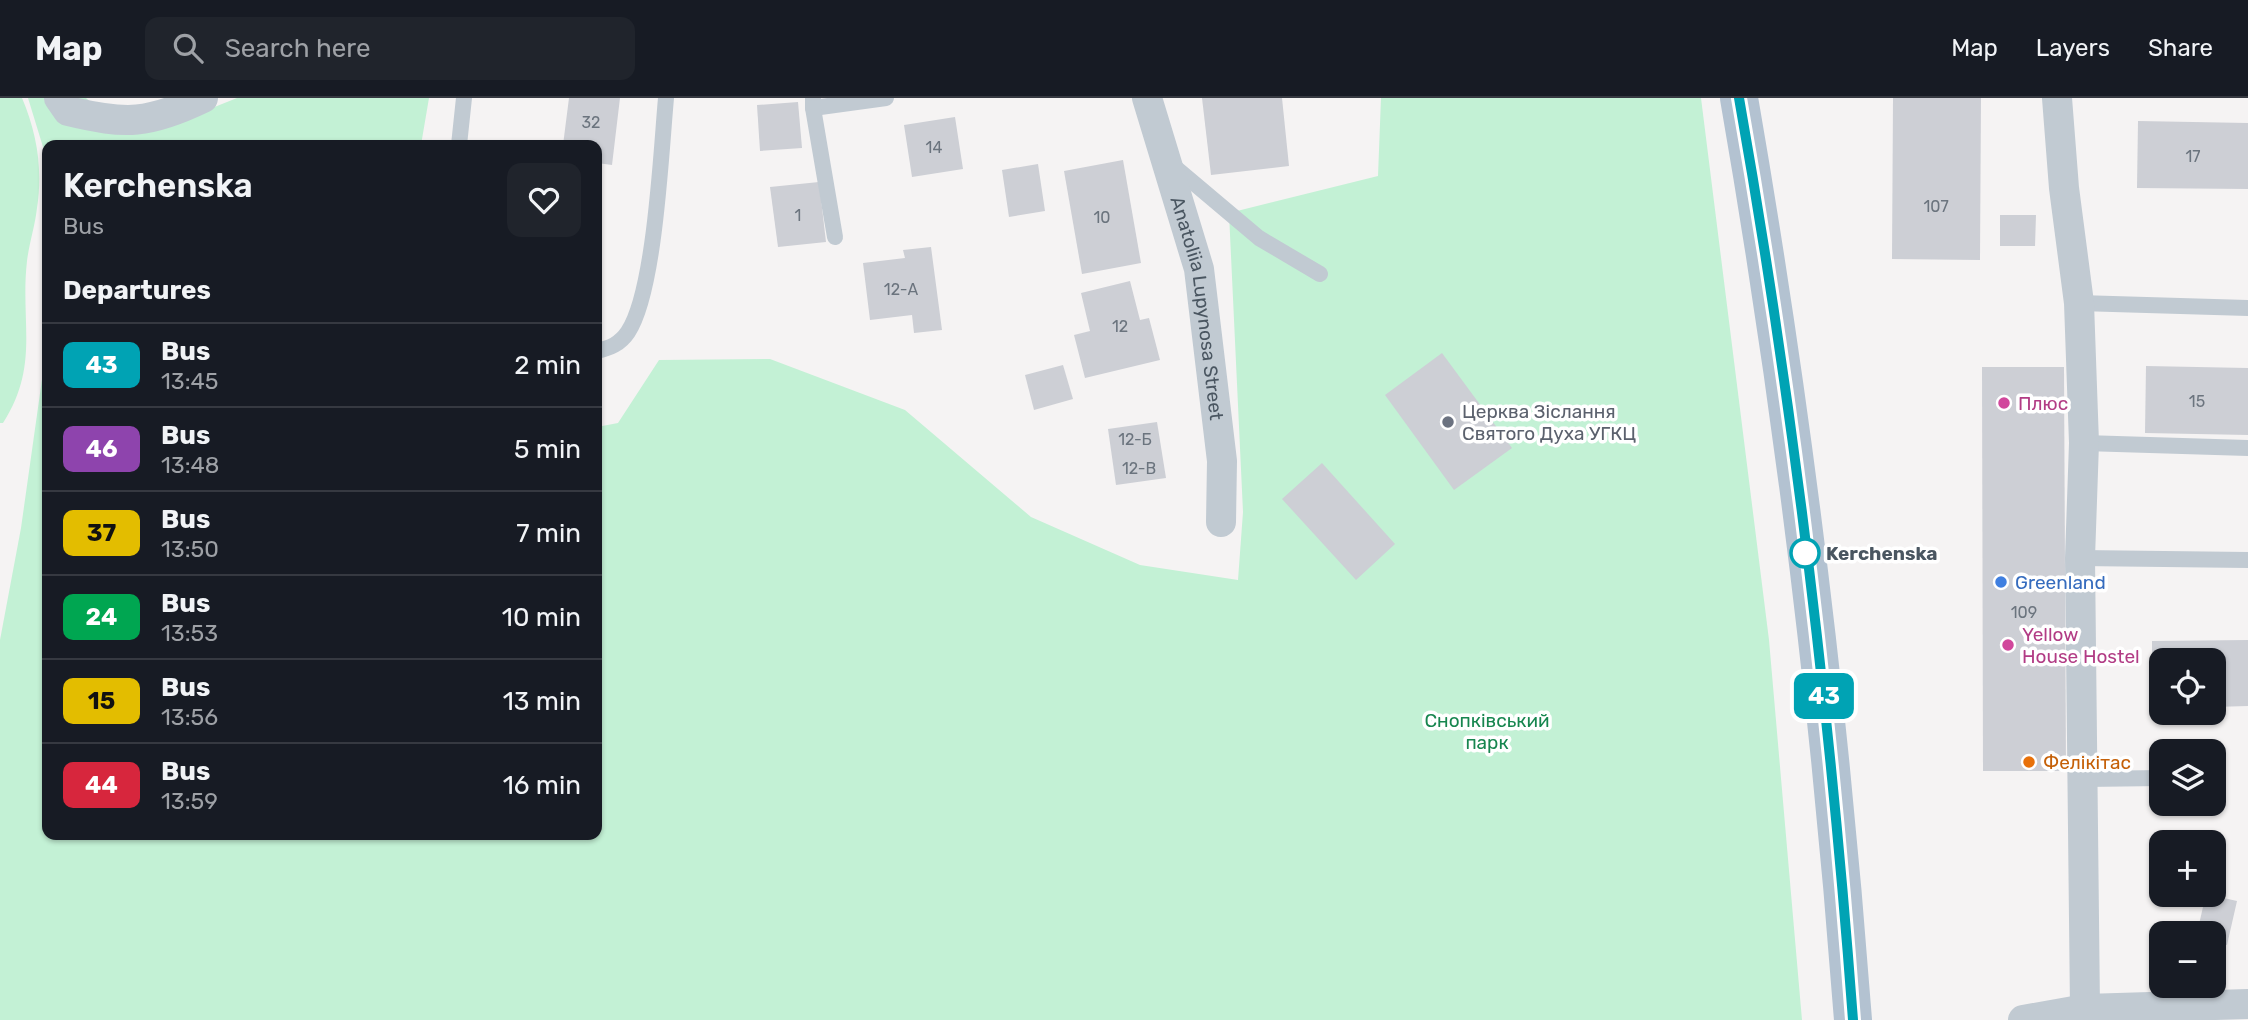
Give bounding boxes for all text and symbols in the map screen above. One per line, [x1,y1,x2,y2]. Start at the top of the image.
search box [145,17,635,80]
text: Map [35,29,103,68]
icon: search [169,29,207,67]
text: Search here [225,33,370,64]
text: Map [1951,34,1998,62]
text: Layers [2036,34,2110,62]
text: Share [2148,34,2213,62]
house number: 32 [581,113,601,132]
house number: 14 [926,138,942,157]
house number: 17 [2185,147,2201,166]
button: heart [507,163,581,237]
text: Kerchenska [63,166,253,205]
street label: Anatoliia Lupynosa Street [1166,194,1228,422]
house number: 107 [1923,197,1949,216]
house number: 1 [795,206,801,225]
house number: 10 [1093,208,1111,227]
text: Bus [63,212,104,240]
text: Departures [63,275,211,306]
house number: 12-А [884,280,918,299]
house number: 12 [1112,317,1128,336]
text: Bus [161,336,210,367]
text: 2 min [514,350,581,381]
text: 43 [85,351,118,379]
text: 13:45 [161,367,219,395]
place label: Плюс [2018,392,2068,415]
house number: 15 [2189,392,2205,411]
marker: Плюс [1996,395,2012,411]
place label: Церква Зіслання Святого Духа УГКЦ [1462,400,1636,445]
marker: Церква Зіслання Святого Духа УГКЦ [1440,414,1456,430]
text: Bus [161,420,210,451]
house number: 12-Б [1118,430,1152,449]
text: 5 min [514,434,581,465]
text: 46 [85,435,118,463]
text: 13:48 [161,451,219,479]
house number: 12-В [1122,459,1156,478]
text: Bus [161,504,210,535]
text: 7 min [516,518,581,549]
text: 37 [87,519,116,547]
text: 13:50 [161,535,219,563]
marker: Kerchenska [1790,538,1820,568]
place label: Kerchenska [1826,542,1938,565]
place label: Greenland [2015,571,2106,594]
marker: Greenland [1993,574,2009,590]
text: Bus [161,588,210,619]
text: 10 min [502,602,581,633]
text: 24 [86,603,117,631]
house number: 109 [2011,603,2037,622]
text: 13:53 [161,619,218,647]
place label: Yellow House Hostel [2022,623,2140,668]
marker: Yellow House Hostel [2000,637,2016,653]
map controls [2149,648,2226,998]
button: locate [2149,648,2226,725]
text: Bus [161,672,210,703]
line badge: 43 [1792,673,1856,719]
text: 43 [1808,682,1840,710]
text: 13 min [503,686,581,717]
text: 15 [88,687,115,715]
text: 13:56 [161,703,218,731]
park label: Снопківський парк [1424,709,1550,754]
button: layers [2149,739,2226,816]
place label: Фелікітас [2043,751,2131,774]
marker: Фелікітас [2021,754,2037,770]
text: Bus [161,756,210,787]
text: 16 min [503,770,581,801]
text: 44 [85,771,118,799]
text: 13:59 [161,787,218,815]
button: + [2149,830,2226,907]
button: − [2149,921,2226,998]

